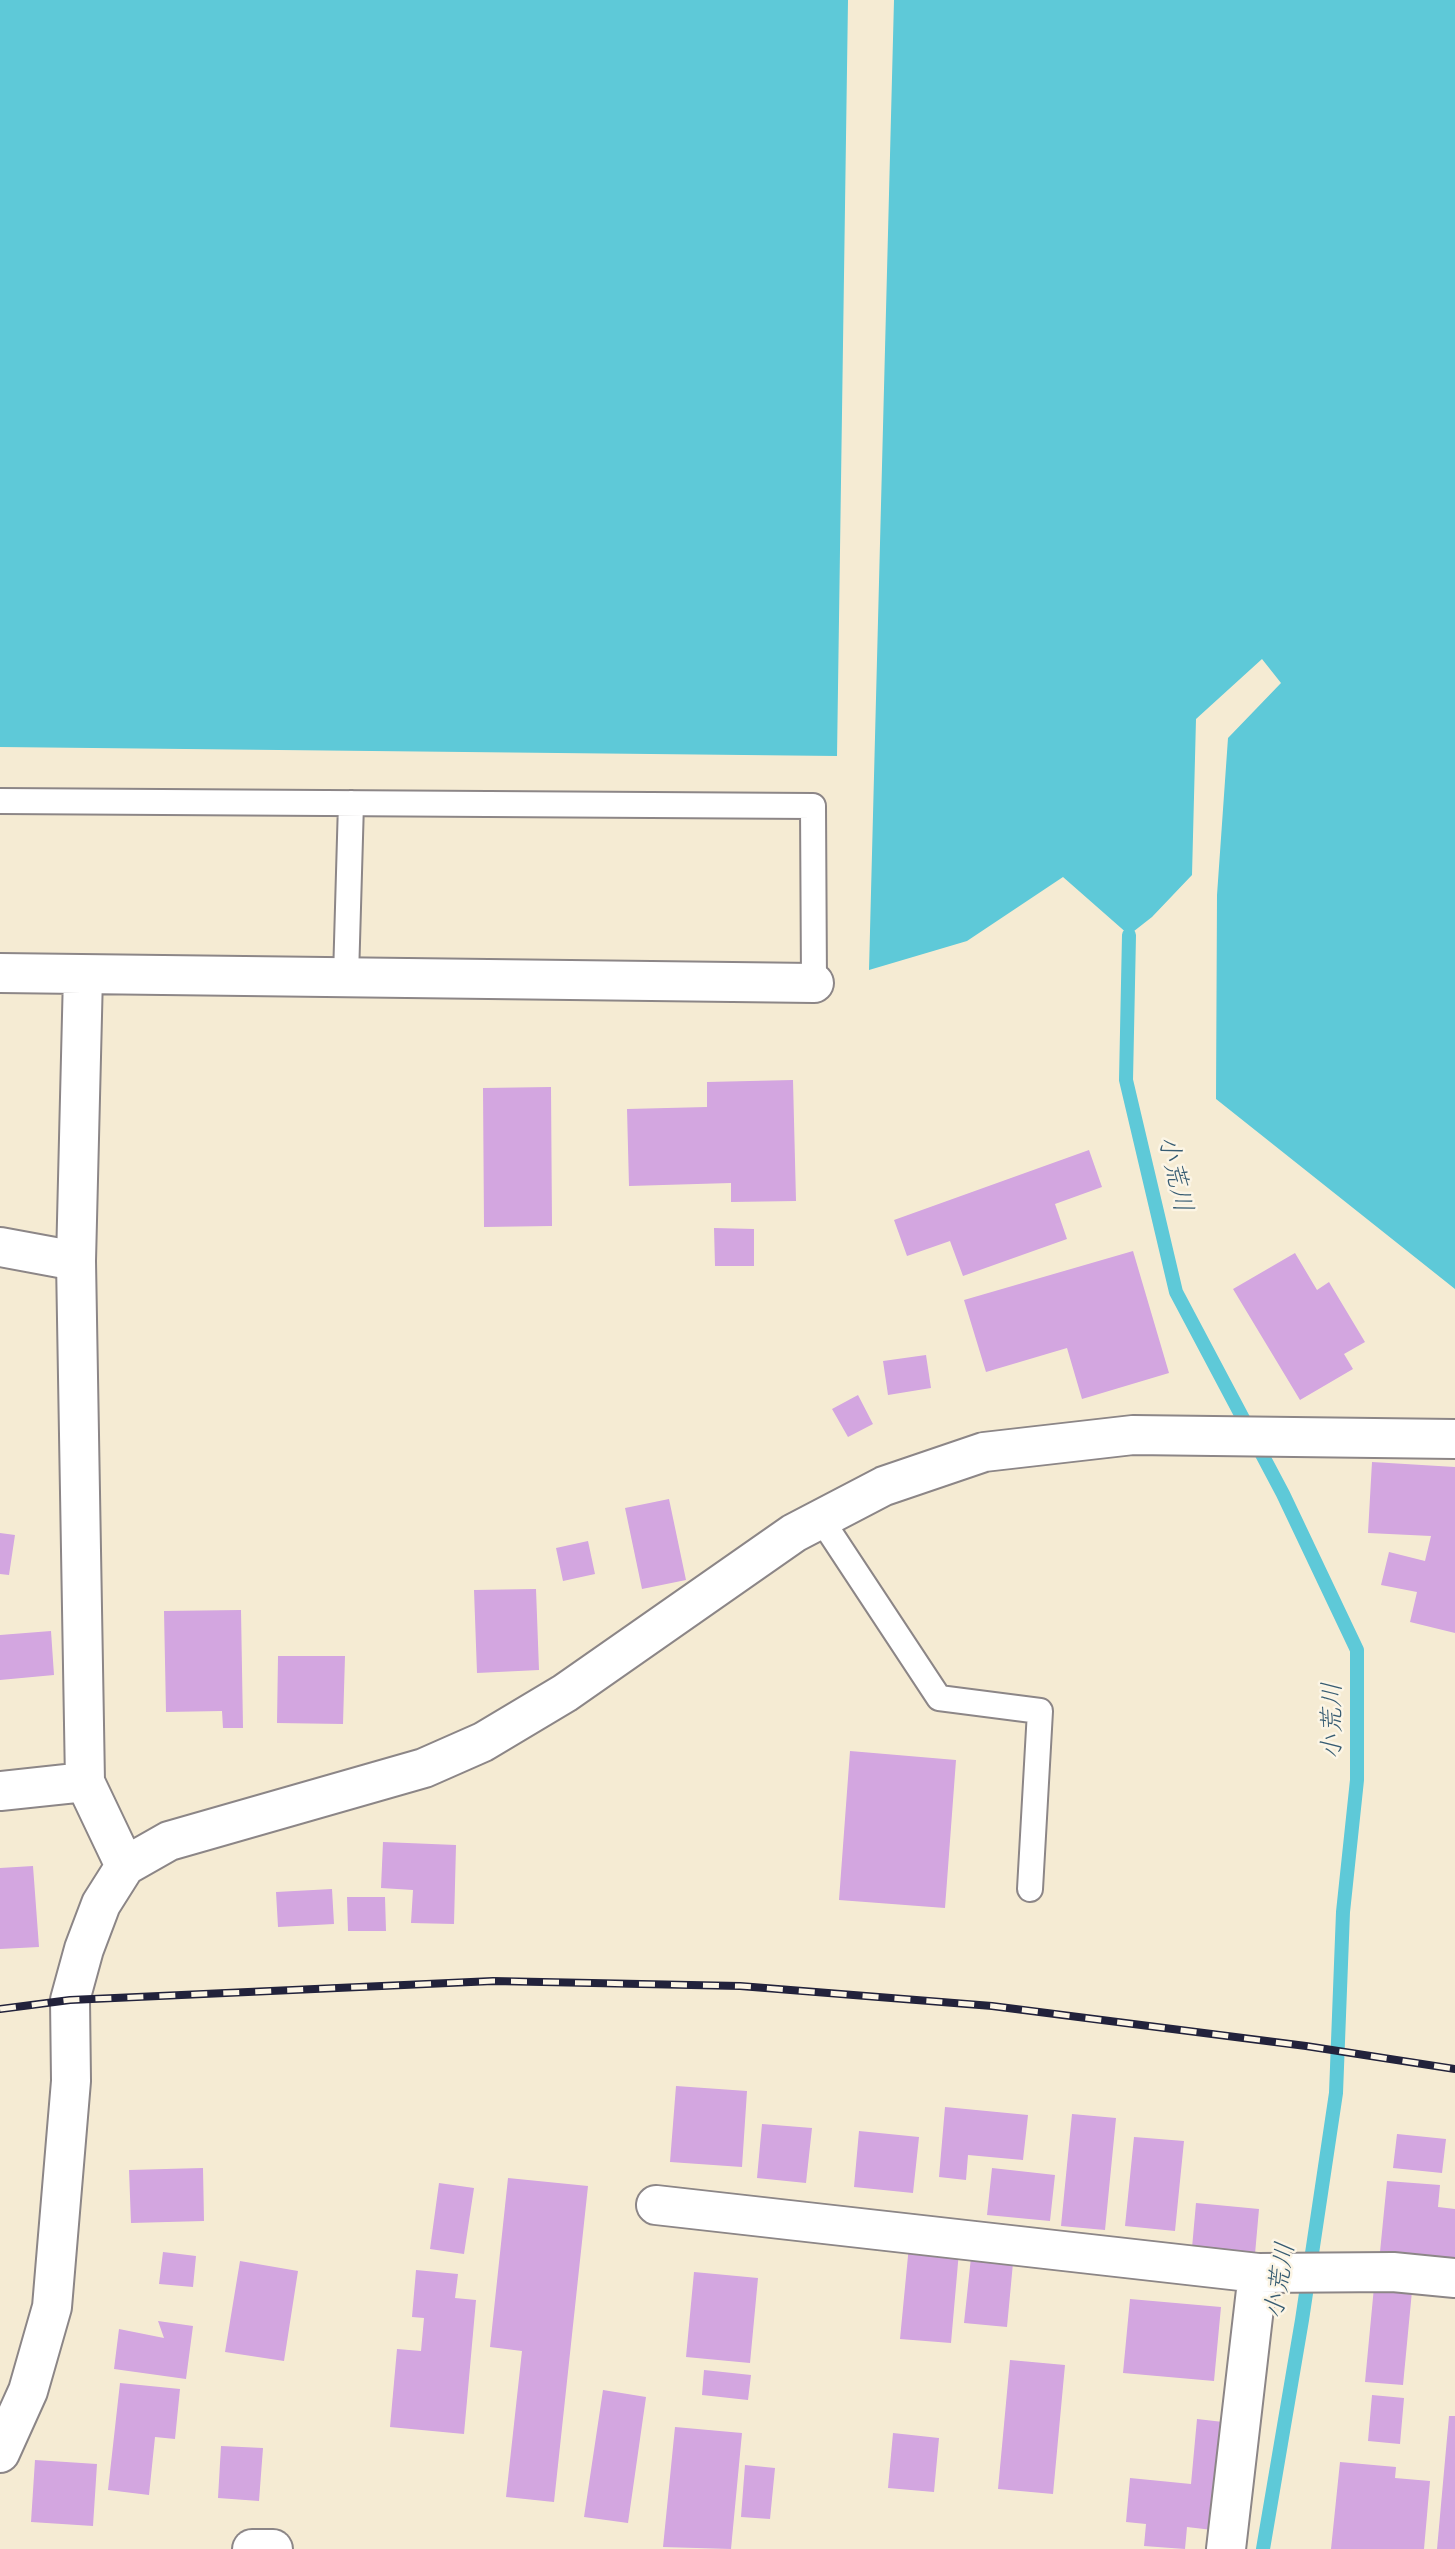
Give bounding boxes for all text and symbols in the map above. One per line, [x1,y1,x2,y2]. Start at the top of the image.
water label: 小荒川 [1150,1132,1198,1216]
water label: 小荒川 [1317,1682,1349,1760]
water label: 小荒川 [1259,2240,1303,2322]

